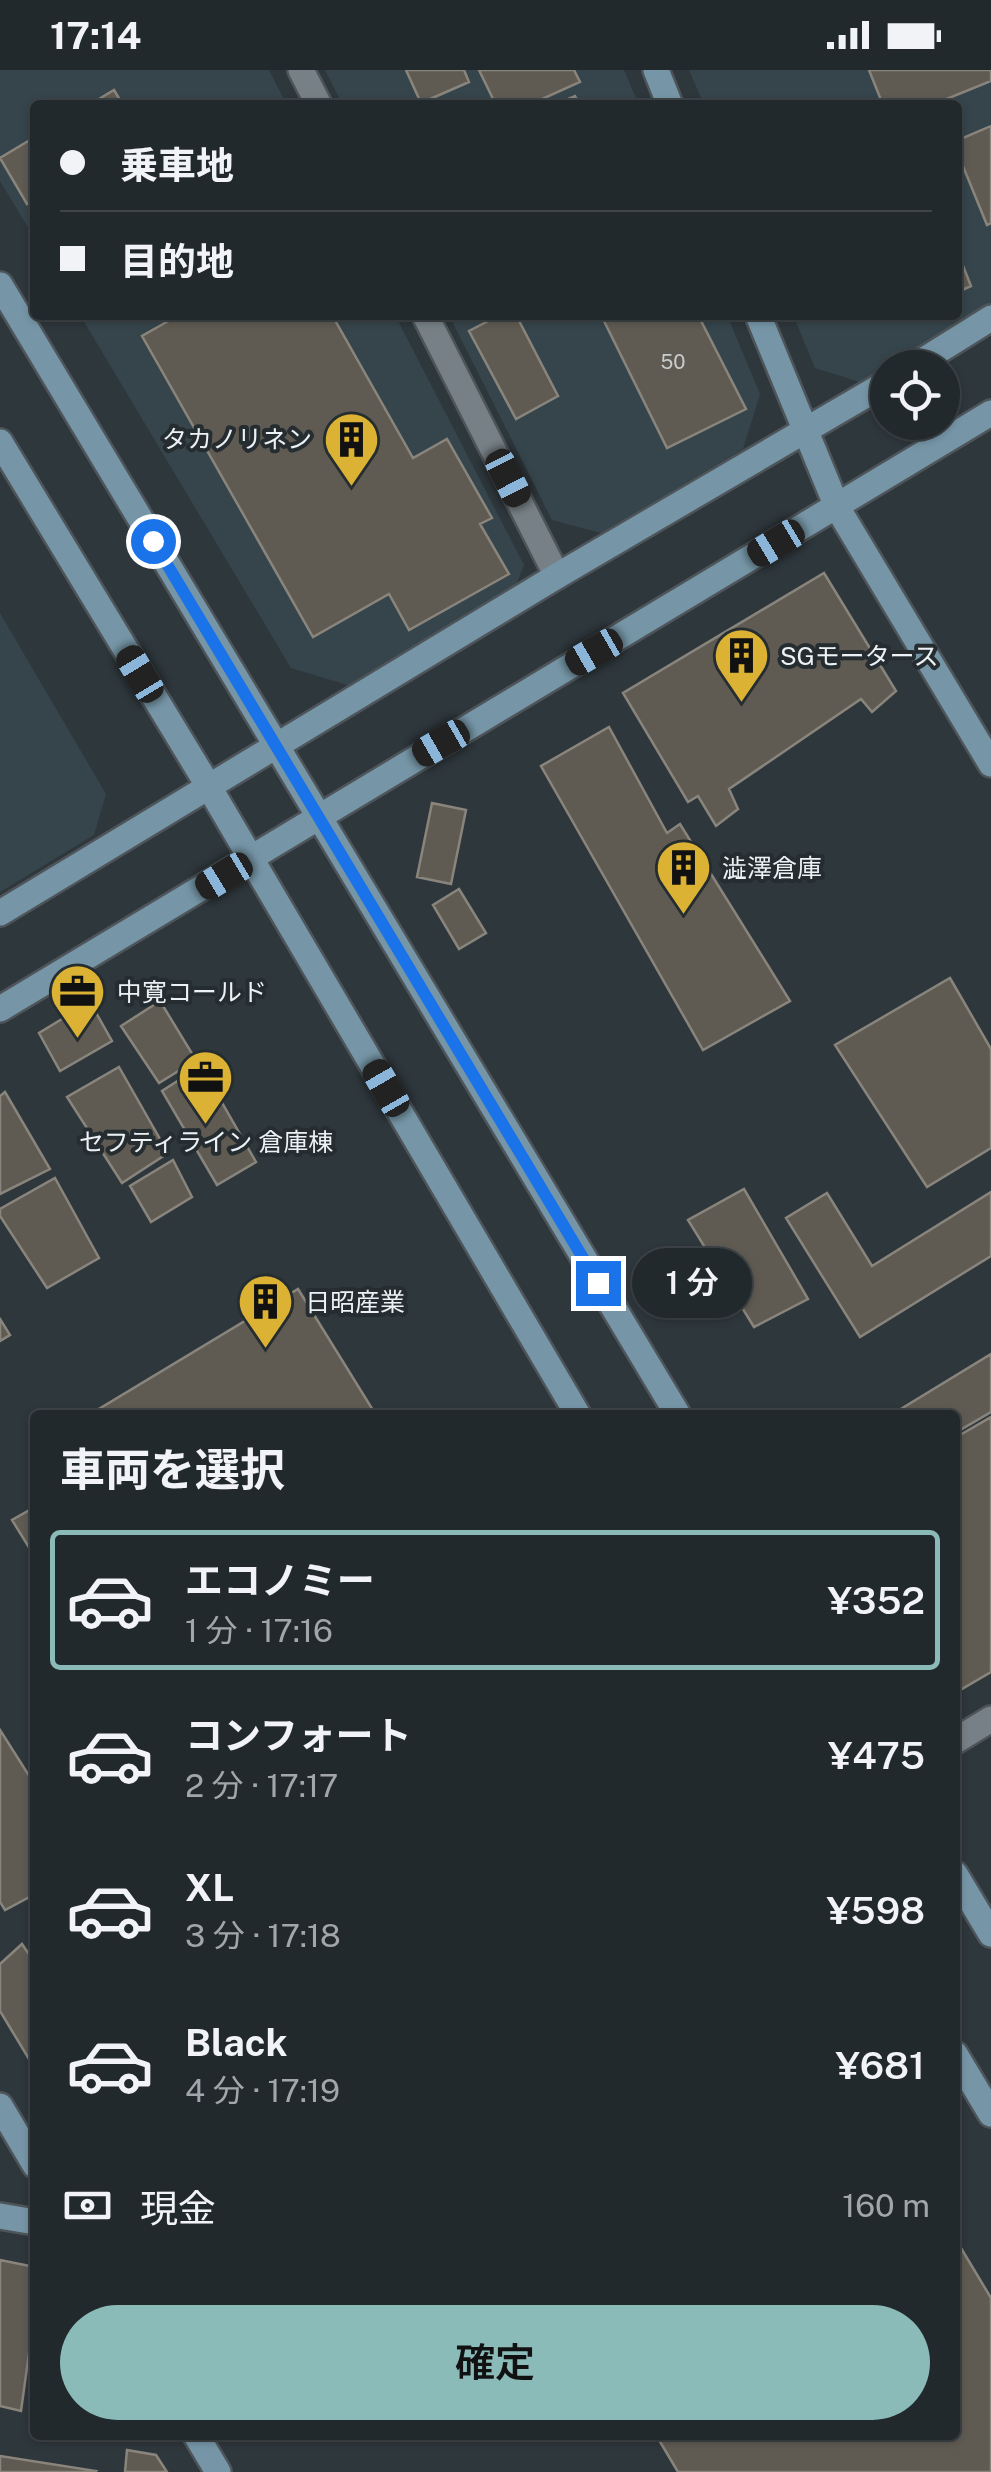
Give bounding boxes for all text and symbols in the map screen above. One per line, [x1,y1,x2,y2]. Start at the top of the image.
text: 17:14 [50,13,142,58]
text: 乗車地 [120,143,234,188]
text: 目的地 [120,239,234,284]
house number: 50 [660,350,686,374]
map controls [870,350,960,440]
button: locate [870,350,960,440]
building icon: タカノリネン [321,409,381,488]
place label: タカノリネン [162,424,312,454]
car [481,444,535,512]
car [743,515,809,571]
route start [131,519,176,564]
car [561,624,627,680]
building icon: SGモータース [711,626,771,705]
car [112,641,168,707]
place label: SGモータース [780,641,939,671]
car [408,715,474,771]
building icon: 澁澤倉庫 [653,838,713,917]
car [191,848,257,904]
place label: 澁澤倉庫 [722,853,822,883]
office icon: 中寛コールド [48,962,108,1041]
place label: 中寛コールド [117,977,267,1007]
office icon: セフティライン 倉庫棟 [176,1048,236,1127]
car [358,1055,414,1121]
place label: セフティライン 倉庫棟 [79,1127,333,1157]
callout: 1 分 [633,1248,753,1318]
route end [576,1261,621,1306]
text: 1 分 [666,1264,718,1301]
building icon: 日昭産業 [236,1272,296,1351]
place label: 日昭産業 [305,1287,405,1317]
text: 車両を選択 [60,1443,285,1496]
icon: car [65,1555,155,1645]
text: エコノミー [185,1558,375,1603]
text: ¥352 [828,1578,925,1623]
text: 1 分 · 17:16 [185,1612,333,1649]
icon: car [65,1710,155,1800]
text: コンフォート [185,1713,412,1758]
text: ¥475 [828,1733,925,1778]
text: 2 分 · 17:17 [185,1767,338,1804]
icon: car [65,1865,155,1955]
text: XL [185,1865,234,1910]
text: ¥598 [826,1888,925,1933]
text: 3 分 · 17:18 [185,1917,341,1954]
icon: car [65,2020,155,2110]
text: Black [185,2020,288,2065]
text: ¥681 [836,2043,925,2088]
text: 4 分 · 17:19 [185,2072,340,2109]
icon: cash [60,2178,115,2233]
text: 現金 [140,2186,216,2231]
text: 160 m [842,2187,930,2224]
button: 確定 [60,2305,930,2420]

